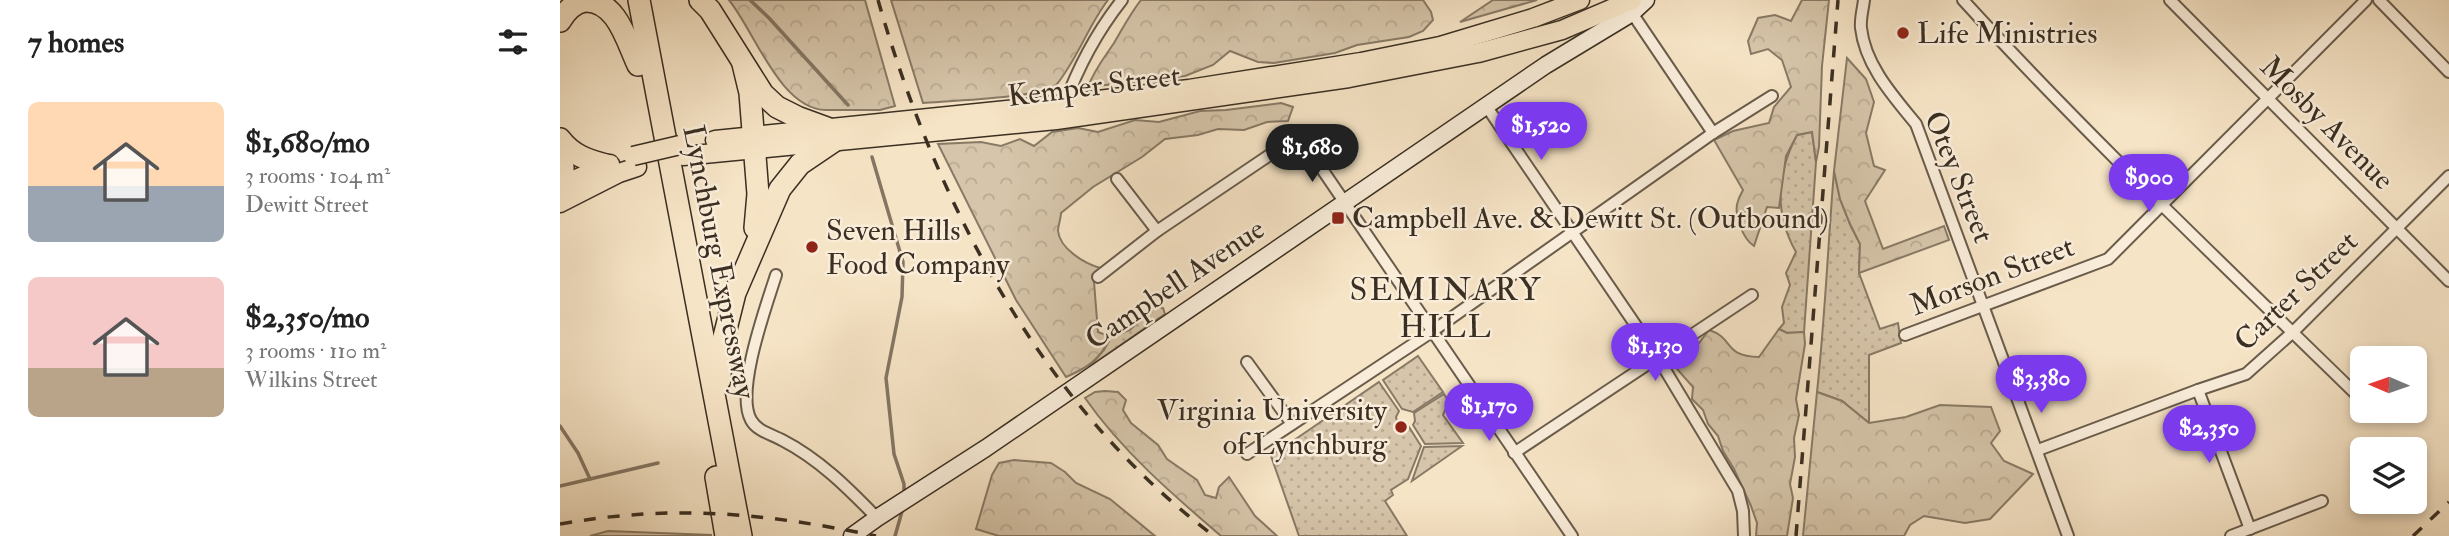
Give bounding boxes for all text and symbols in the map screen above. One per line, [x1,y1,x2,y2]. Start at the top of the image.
place label: Life Ministries [1917,15,2097,52]
icon: filters [494,23,532,61]
text: 7 homes [28,24,124,61]
marker: Life Ministries [1895,25,1911,41]
street label: Mosby Avenue [2252,48,2402,198]
street label: Kemper Street [1005,57,1183,115]
pin: $1,520 [1484,102,1598,162]
street label: Otey Street [1916,106,2002,248]
text: $1,520 [1511,110,1571,139]
street label: Lynchburg Expressway [674,122,764,403]
text: $1,680/mo [245,124,370,161]
pin: $1,680 [1255,124,1369,184]
icon: home [84,130,168,214]
text: $1,680 [1282,132,1342,161]
pin: $900 [2108,154,2190,214]
text: 3 rooms · 104 m² [245,161,391,190]
text: $900 [2125,162,2173,191]
text: Dewitt Street [245,190,369,219]
place label: Campbell Ave. & Dewitt St. (Outbound) [1352,200,1829,237]
street label: Campbell Avenue [1078,210,1272,358]
marker: Campbell Ave. & Dewitt St. (Outbound) [1330,210,1346,226]
place label: Seven Hills Food Company [826,212,1010,283]
street label: Carter Street [2227,223,2366,359]
street label: Morson Street [1905,228,2080,324]
marker: Seven Hills Food Company [804,239,820,255]
district label: SEMINARY HILL [1349,270,1543,347]
text: $2,350/mo [245,299,370,336]
icon: home [84,305,168,389]
pin: $1,130 [1598,324,1712,383]
text: $1,130 [1627,331,1683,360]
text: 3 rooms · 110 m² [245,336,386,365]
north arrow [2350,346,2427,424]
map controls [2350,346,2427,514]
pin: $3,380 [1984,356,2098,415]
text: $3,380 [2012,363,2070,392]
text: Wilkins Street [245,365,378,394]
pin: $1,170 [1432,384,1546,443]
text: $1,170 [1460,391,1518,420]
place label: Virginia University of Lynchburg [1157,392,1388,463]
pin: $2,350 [2152,406,2266,465]
text: $2,350 [2179,413,2239,442]
marker: Virginia University of Lynchburg [1393,419,1409,435]
button: layers [2350,437,2427,514]

